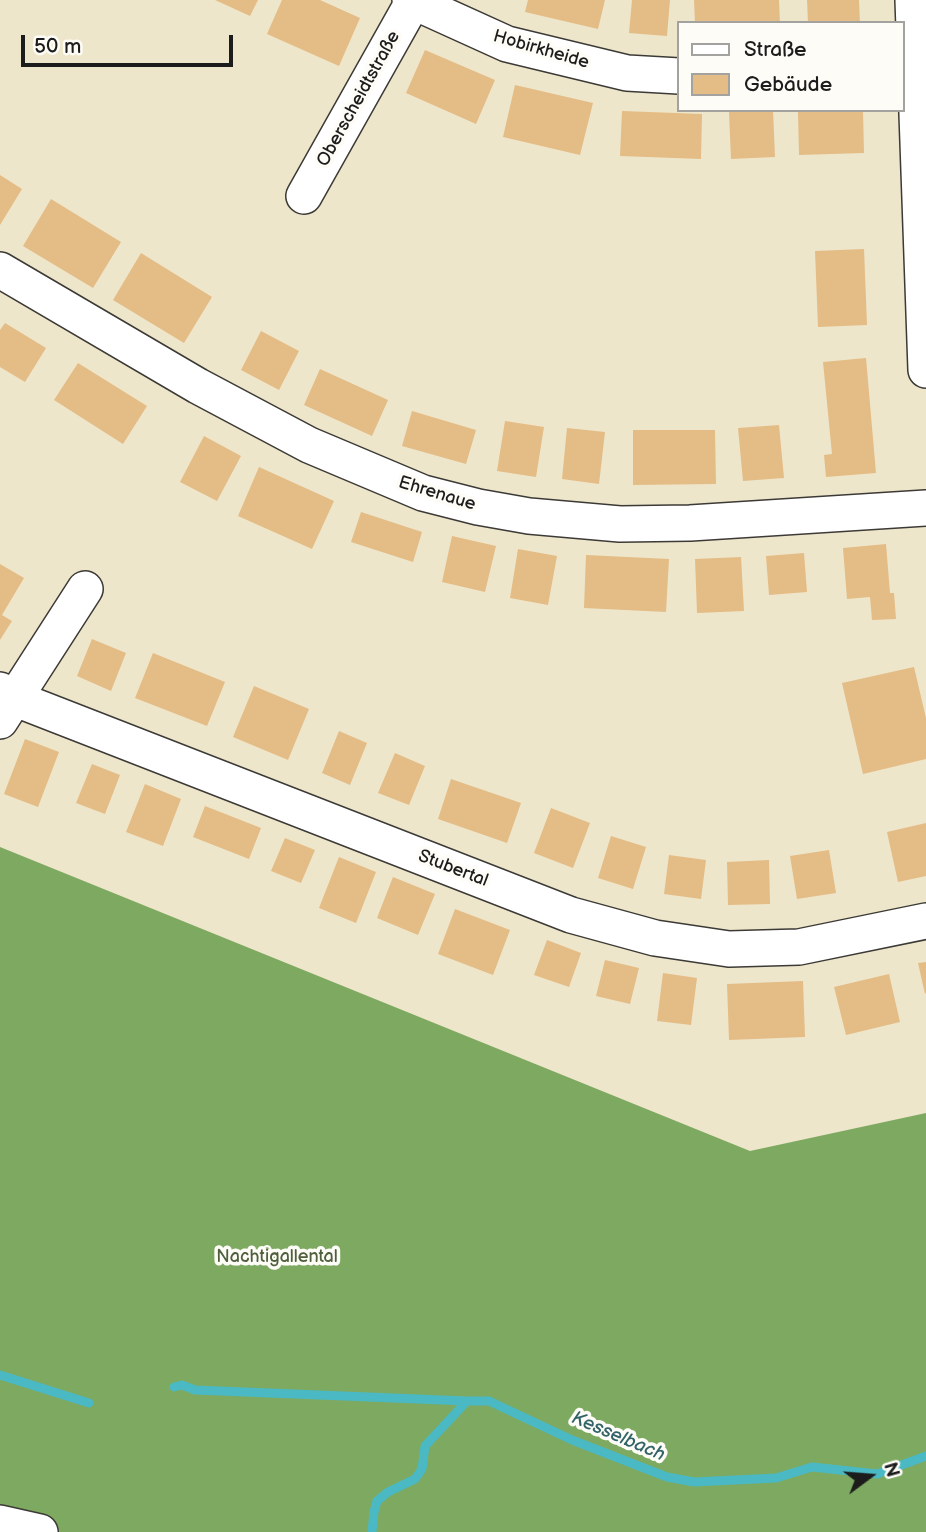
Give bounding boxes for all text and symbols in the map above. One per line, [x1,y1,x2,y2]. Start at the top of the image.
scale bar [24,21,236,65]
legend [678,21,905,112]
street label: Hobirkheide [491,26,591,74]
street label: Oberscheidtstraße [313,28,405,170]
text: 50 m [34,34,81,59]
text: Straße [744,37,806,62]
text: Gebäude [744,72,832,97]
street label: Ehrenaue [396,472,478,516]
street label: Stubertal [415,846,491,892]
park label: Nachtigallental [216,1246,338,1268]
water label: Kesselbach [568,1407,668,1467]
north arrow [835,1441,905,1511]
text: N [878,1460,904,1480]

